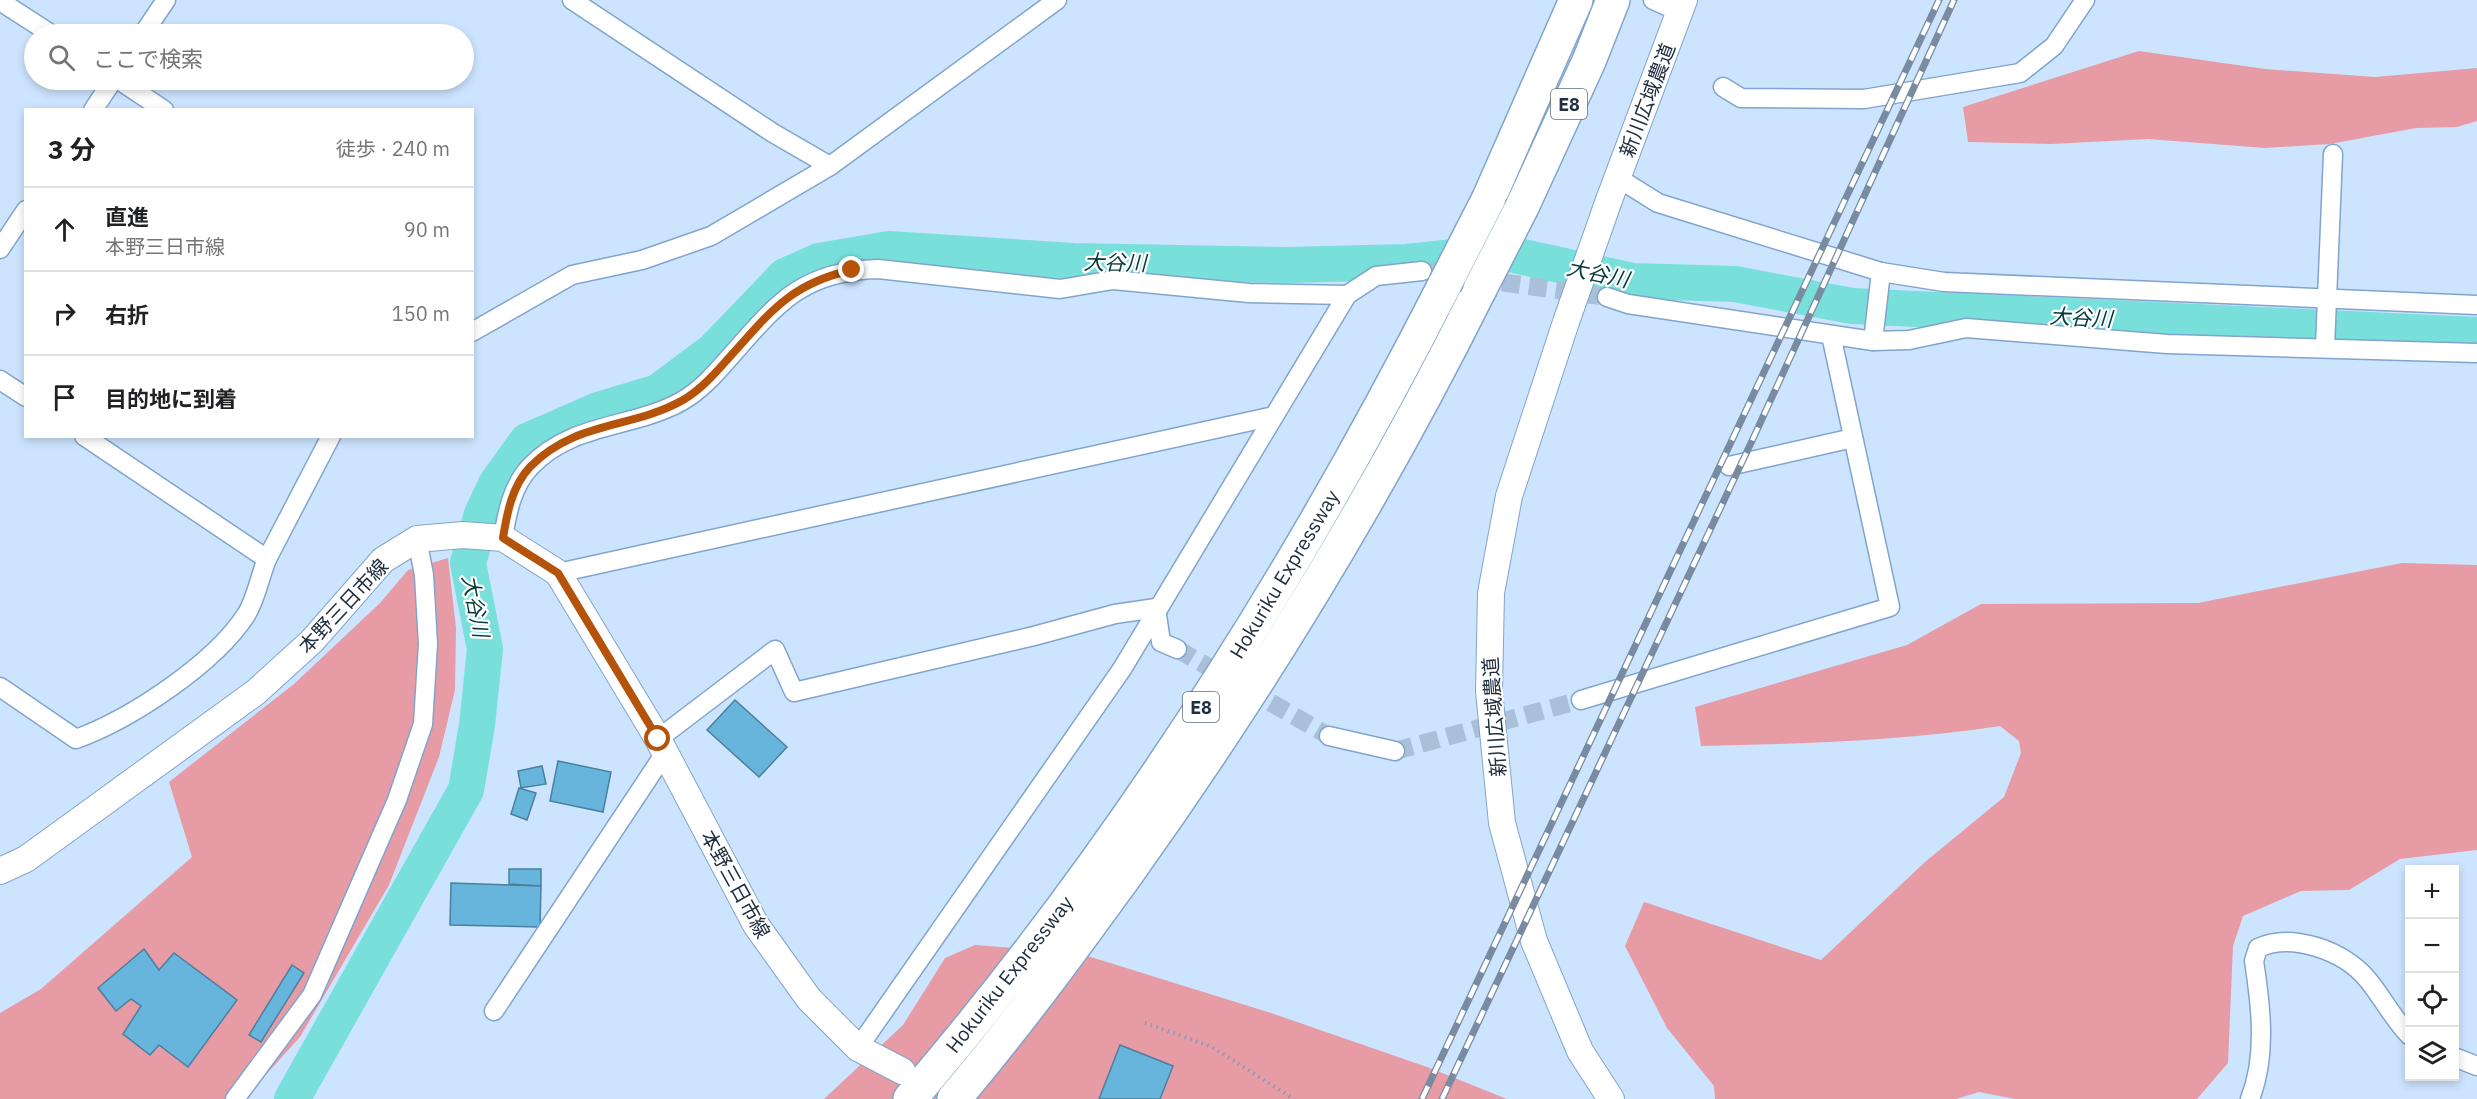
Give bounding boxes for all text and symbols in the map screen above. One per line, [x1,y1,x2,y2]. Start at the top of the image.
search box [24,24,474,90]
street label: 新川広域農道 [1613,39,1681,161]
icon: search [45,41,78,74]
text: ここで検索 [93,44,203,73]
road number: E8 [1551,89,1587,119]
text: 3 分 [48,132,96,166]
text: 徒歩 · 240 m [336,135,450,162]
text: 直進 [105,202,149,231]
icon: ahead [48,213,81,246]
text: 90 m [404,216,450,243]
text: 本野三日市線 [105,233,225,260]
water label: 大谷川 [1083,247,1149,277]
water label: 大谷川 [1564,253,1634,294]
route end [838,256,864,282]
icon: right [48,297,81,330]
text: 右折 [105,300,149,329]
text: 150 m [392,300,450,327]
water label: 大谷川 [2049,301,2115,333]
icon: arrive [48,381,81,414]
text: 目的地に到着 [105,384,237,413]
street label: Hokuriku Expressway [1223,485,1345,663]
street label: 本野三日市線 [292,553,394,659]
water label: 大谷川 [456,572,496,642]
street label: 新川広域農道 [1476,656,1512,778]
road number: E8 [1183,692,1219,722]
route start [644,725,670,751]
street label: 本野三日市線 [695,825,777,943]
map controls [2405,865,2459,1081]
button: + [2405,865,2459,919]
street label: Hokuriku Expressway [939,890,1079,1058]
button: − [2405,919,2459,973]
button: locate [2405,973,2459,1027]
button: layers [2405,1027,2459,1081]

